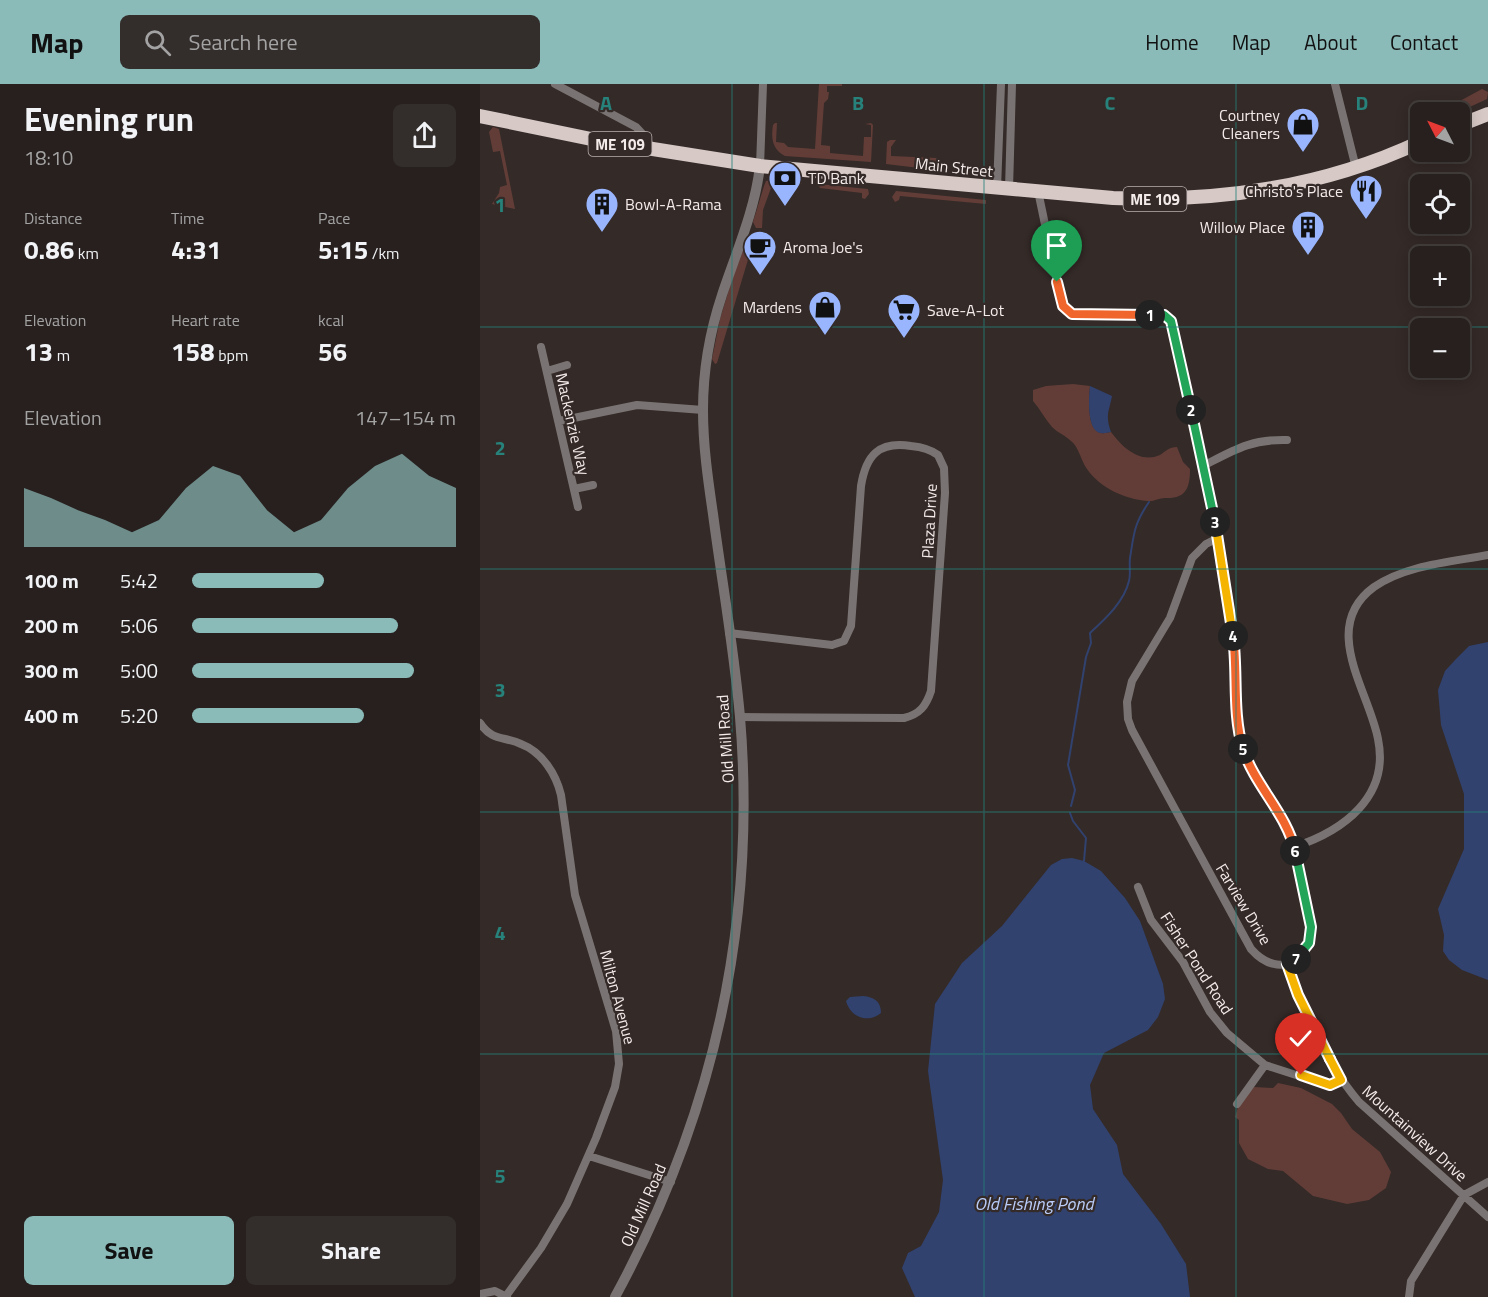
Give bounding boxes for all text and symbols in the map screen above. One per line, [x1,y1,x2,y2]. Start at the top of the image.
search box [120,15,540,69]
text: Map [30,21,84,64]
text: Search here [189,25,298,59]
icon: search [141,26,174,59]
text: Home [1145,26,1199,58]
text: Map [1232,26,1271,58]
text: About [1304,26,1357,58]
text: Contact [1390,26,1458,58]
text: A [600,87,612,118]
text: B [852,87,864,118]
text: C [1105,87,1116,118]
text: D [1356,87,1368,118]
text: Evening run [24,94,194,144]
north arrow [1410,102,1470,162]
map controls [1410,102,1470,378]
place label: Courtney Cleaners [1219,103,1280,145]
button: share [393,104,456,167]
shop icon: Courtney Cleaners [1285,106,1321,153]
road number: ME 109 [588,132,652,156]
text: 18:10 [24,142,73,173]
street label: Main Street [914,151,995,183]
bank icon: TD Bank [767,160,803,207]
place label: TD Bank [808,166,865,190]
restaurant icon: Christo's Place [1348,173,1384,220]
button: locate [1410,174,1470,234]
place label: Christo's Place [1245,179,1343,203]
building icon: Bowl-A-Rama [584,186,620,233]
road number: ME 109 [1124,187,1186,211]
text: 1 [494,189,506,220]
place label: Bowl-A-Rama [625,192,722,216]
text: Distance [24,206,82,230]
text: Time [171,206,204,230]
text: Pace [318,206,350,230]
building icon: Willow Place [1290,209,1326,256]
place label: Willow Place [1200,215,1285,239]
pin [1031,220,1082,282]
cafe icon: Aroma Joe's [742,229,778,276]
icon: arrive [1040,229,1073,262]
text: 0.86 [24,230,74,269]
text: 4:31 [171,230,221,269]
text: 5:15 [318,230,368,269]
place label: Aroma Joe's [783,235,863,259]
text: km [74,241,99,265]
text: /km [368,241,400,265]
button: + [1410,246,1470,306]
shop icon: Mardens [807,289,843,336]
supermarket icon: Save-A-Lot [886,292,922,339]
place label: Mardens [743,295,802,319]
place label: Save-A-Lot [927,298,1004,322]
pin: 1 [1135,300,1165,330]
text: 1 [1146,303,1154,327]
text: Elevation [24,308,86,332]
text: Heart rate [171,308,240,332]
text: kcal [318,308,344,332]
button: − [1410,318,1470,378]
text: 13 [24,332,53,371]
text: 158 [171,332,215,371]
text: 56 [318,332,347,371]
text: m [53,343,70,367]
text: bpm [215,343,248,367]
street label: Mackenzie Way [550,370,597,478]
pin: 2 [1176,395,1206,425]
text: 2 [1187,398,1195,422]
text: Elevation [24,402,102,433]
text: 147–154 m [355,402,456,433]
text: 2 [494,432,506,463]
street label: Plaza Drive [915,483,943,559]
pin: 3 [1200,507,1230,537]
text: 3 [1211,510,1219,534]
text: 100 m [24,565,79,596]
text: 5:42 [120,565,158,596]
text: 200 m [24,610,79,641]
text: 5:06 [120,610,158,641]
pin: 4 [1218,621,1248,651]
text: 4 [1229,624,1237,648]
text: 300 m [24,655,79,686]
text: 5:00 [120,655,158,686]
text: 3 [494,674,506,705]
street label: Old Mill Road [710,694,740,784]
text: 400 m [24,700,79,731]
text: 5:20 [120,700,158,731]
pin: 5 [1228,734,1258,764]
text: 5 [1239,737,1247,761]
pin: 6 [1280,836,1310,866]
text: 6 [1291,839,1299,863]
street label: Farview Drive [1210,859,1278,949]
street label: Fisher Pond Road [1155,907,1239,1019]
text: 4 [494,917,506,948]
pin: 7 [1281,944,1311,974]
street label: Milton Avenue [594,947,642,1047]
text: 7 [1292,947,1300,971]
pin [1275,1013,1326,1075]
icon: check [1284,1022,1317,1055]
street label: Mountainview Drive [1357,1079,1473,1187]
text: 5 [494,1160,506,1191]
street label: Old Mill Road [614,1160,672,1250]
water label: Old Fishing Pond [975,1190,1095,1217]
button: Save [24,1216,234,1285]
button: Share [246,1216,456,1285]

